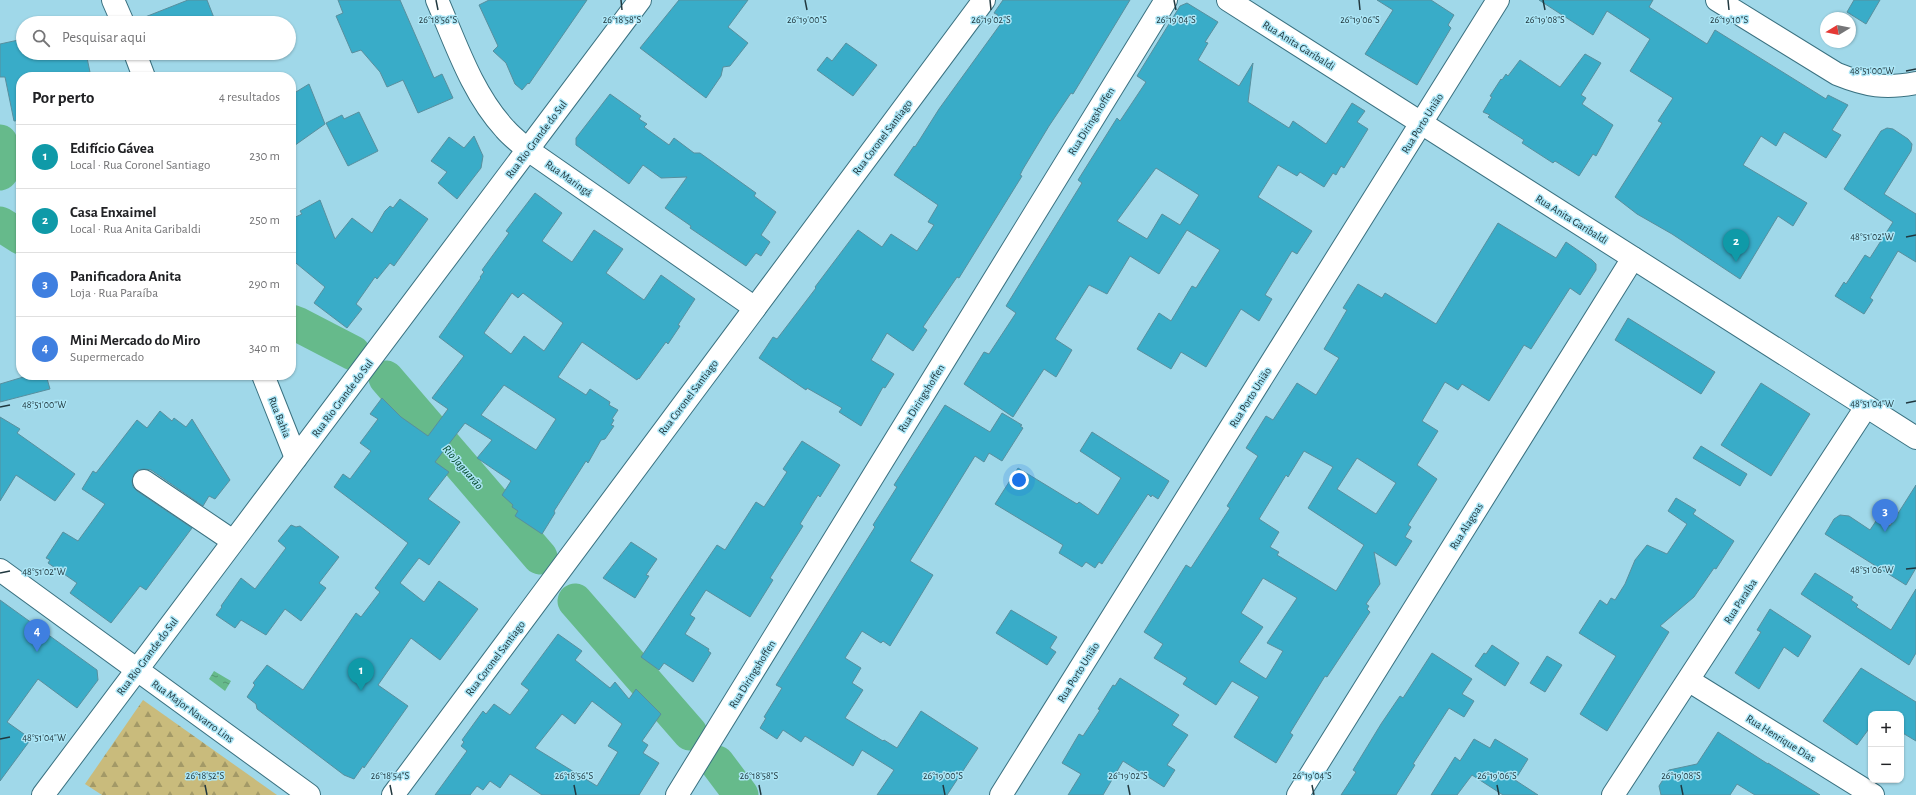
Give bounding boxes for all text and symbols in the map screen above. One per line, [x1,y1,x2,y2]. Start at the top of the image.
north arrow [1820,12,1856,48]
text: 26°18'56"S [419,15,457,25]
text: 26°18'58"S [603,15,642,25]
text: 26°19'00"S [787,15,827,25]
text: 26°19'02"S [971,15,1011,25]
text: 26°19'04"S [1156,15,1196,25]
text: 26°19'06"S [1340,15,1380,25]
text: 26°19'08"S [1525,15,1565,25]
text: 26°19'10"S [1710,15,1748,25]
search box [16,16,296,60]
street label: Rua Anita Garibaldi [1261,19,1337,72]
icon: search [30,27,52,49]
text: Pesquisar aqui [62,30,146,45]
text: 48°51'00"W [1850,66,1894,76]
street label: Rua Diringshoffen [1066,85,1117,157]
text: Por perto [32,89,95,106]
text: 4 resultados [219,91,280,104]
street label: Rua Porto União [1400,91,1445,155]
street label: Rua Coronel Santiago [851,98,914,177]
street label: Rua Rio Grande do Sul [504,99,569,180]
text: Edifício Gávea [70,141,154,156]
text: 1 [43,150,47,163]
text: 230 m [249,150,280,163]
street label: Rua Maringá [543,158,594,198]
text: Local · Rua Coronel Santiago [70,159,210,172]
street label: Rua Anita Garibaldi [1534,193,1610,246]
text: Casa Enxaimel [70,205,157,220]
text: 2 [42,214,48,227]
text: 250 m [249,214,280,227]
text: Local · Rua Anita Garibaldi [70,223,201,236]
pin: 2 [1723,229,1749,262]
text: 48°51'02"W [1850,232,1894,242]
text: Panificadora Anita [70,269,182,284]
text: 3 [42,278,48,291]
text: 290 m [249,278,280,291]
text: Loja · Rua Paraíba [70,287,158,300]
text: Mini Mercado do Miro [70,333,200,348]
text: 4 [42,342,48,355]
text: 340 m [249,342,280,355]
text: Supermercado [70,351,144,364]
street label: Rua Rio Grande do Sul [310,358,375,439]
street label: Rua Coronel Santiago [657,358,720,437]
street label: Rua Diringshoffen [896,362,947,434]
street label: Rua Porto União [1228,365,1273,429]
street label: Rua Bahia [266,395,293,439]
text: 48°51'04"W [1850,399,1894,409]
text: 48°51'00"W [22,400,66,410]
water label: Rio Jaguarão [441,442,485,492]
your location [1009,470,1029,490]
pin: 3 [1872,499,1898,532]
street label: Rua Alagoas [1448,501,1485,551]
text: 48°51'06"W [1850,565,1894,575]
text: 48°51'02"W [22,567,66,577]
street label: Rua Paraíba [1722,577,1759,626]
street label: Rua Rio Grande do Sul [115,616,180,697]
pin: 4 [24,619,50,652]
street label: Rua Coronel Santiago [464,619,527,698]
street label: Rua Diringshoffen [727,638,778,710]
street label: Rua Porto União [1056,640,1101,704]
pin: 1 [348,658,374,691]
street label: Rua Major Navarro Lins [150,678,236,745]
map controls [1868,711,1904,783]
button: + [1868,711,1904,747]
street label: Rua Henrique Dias [1744,713,1817,764]
text: 48°51'04"W [22,733,66,743]
button: − [1868,747,1904,783]
text: 26°18'52"S [186,771,224,781]
text: 26°18'54"S [371,771,410,781]
text: 26°18'56"S [555,771,593,781]
text: 26°18'58"S [740,771,779,781]
text: 26°19'00"S [923,771,963,781]
text: 26°19'02"S [1108,771,1148,781]
text: 26°19'04"S [1292,771,1332,781]
text: 26°19'06"S [1477,771,1517,781]
text: 26°19'08"S [1661,771,1701,781]

